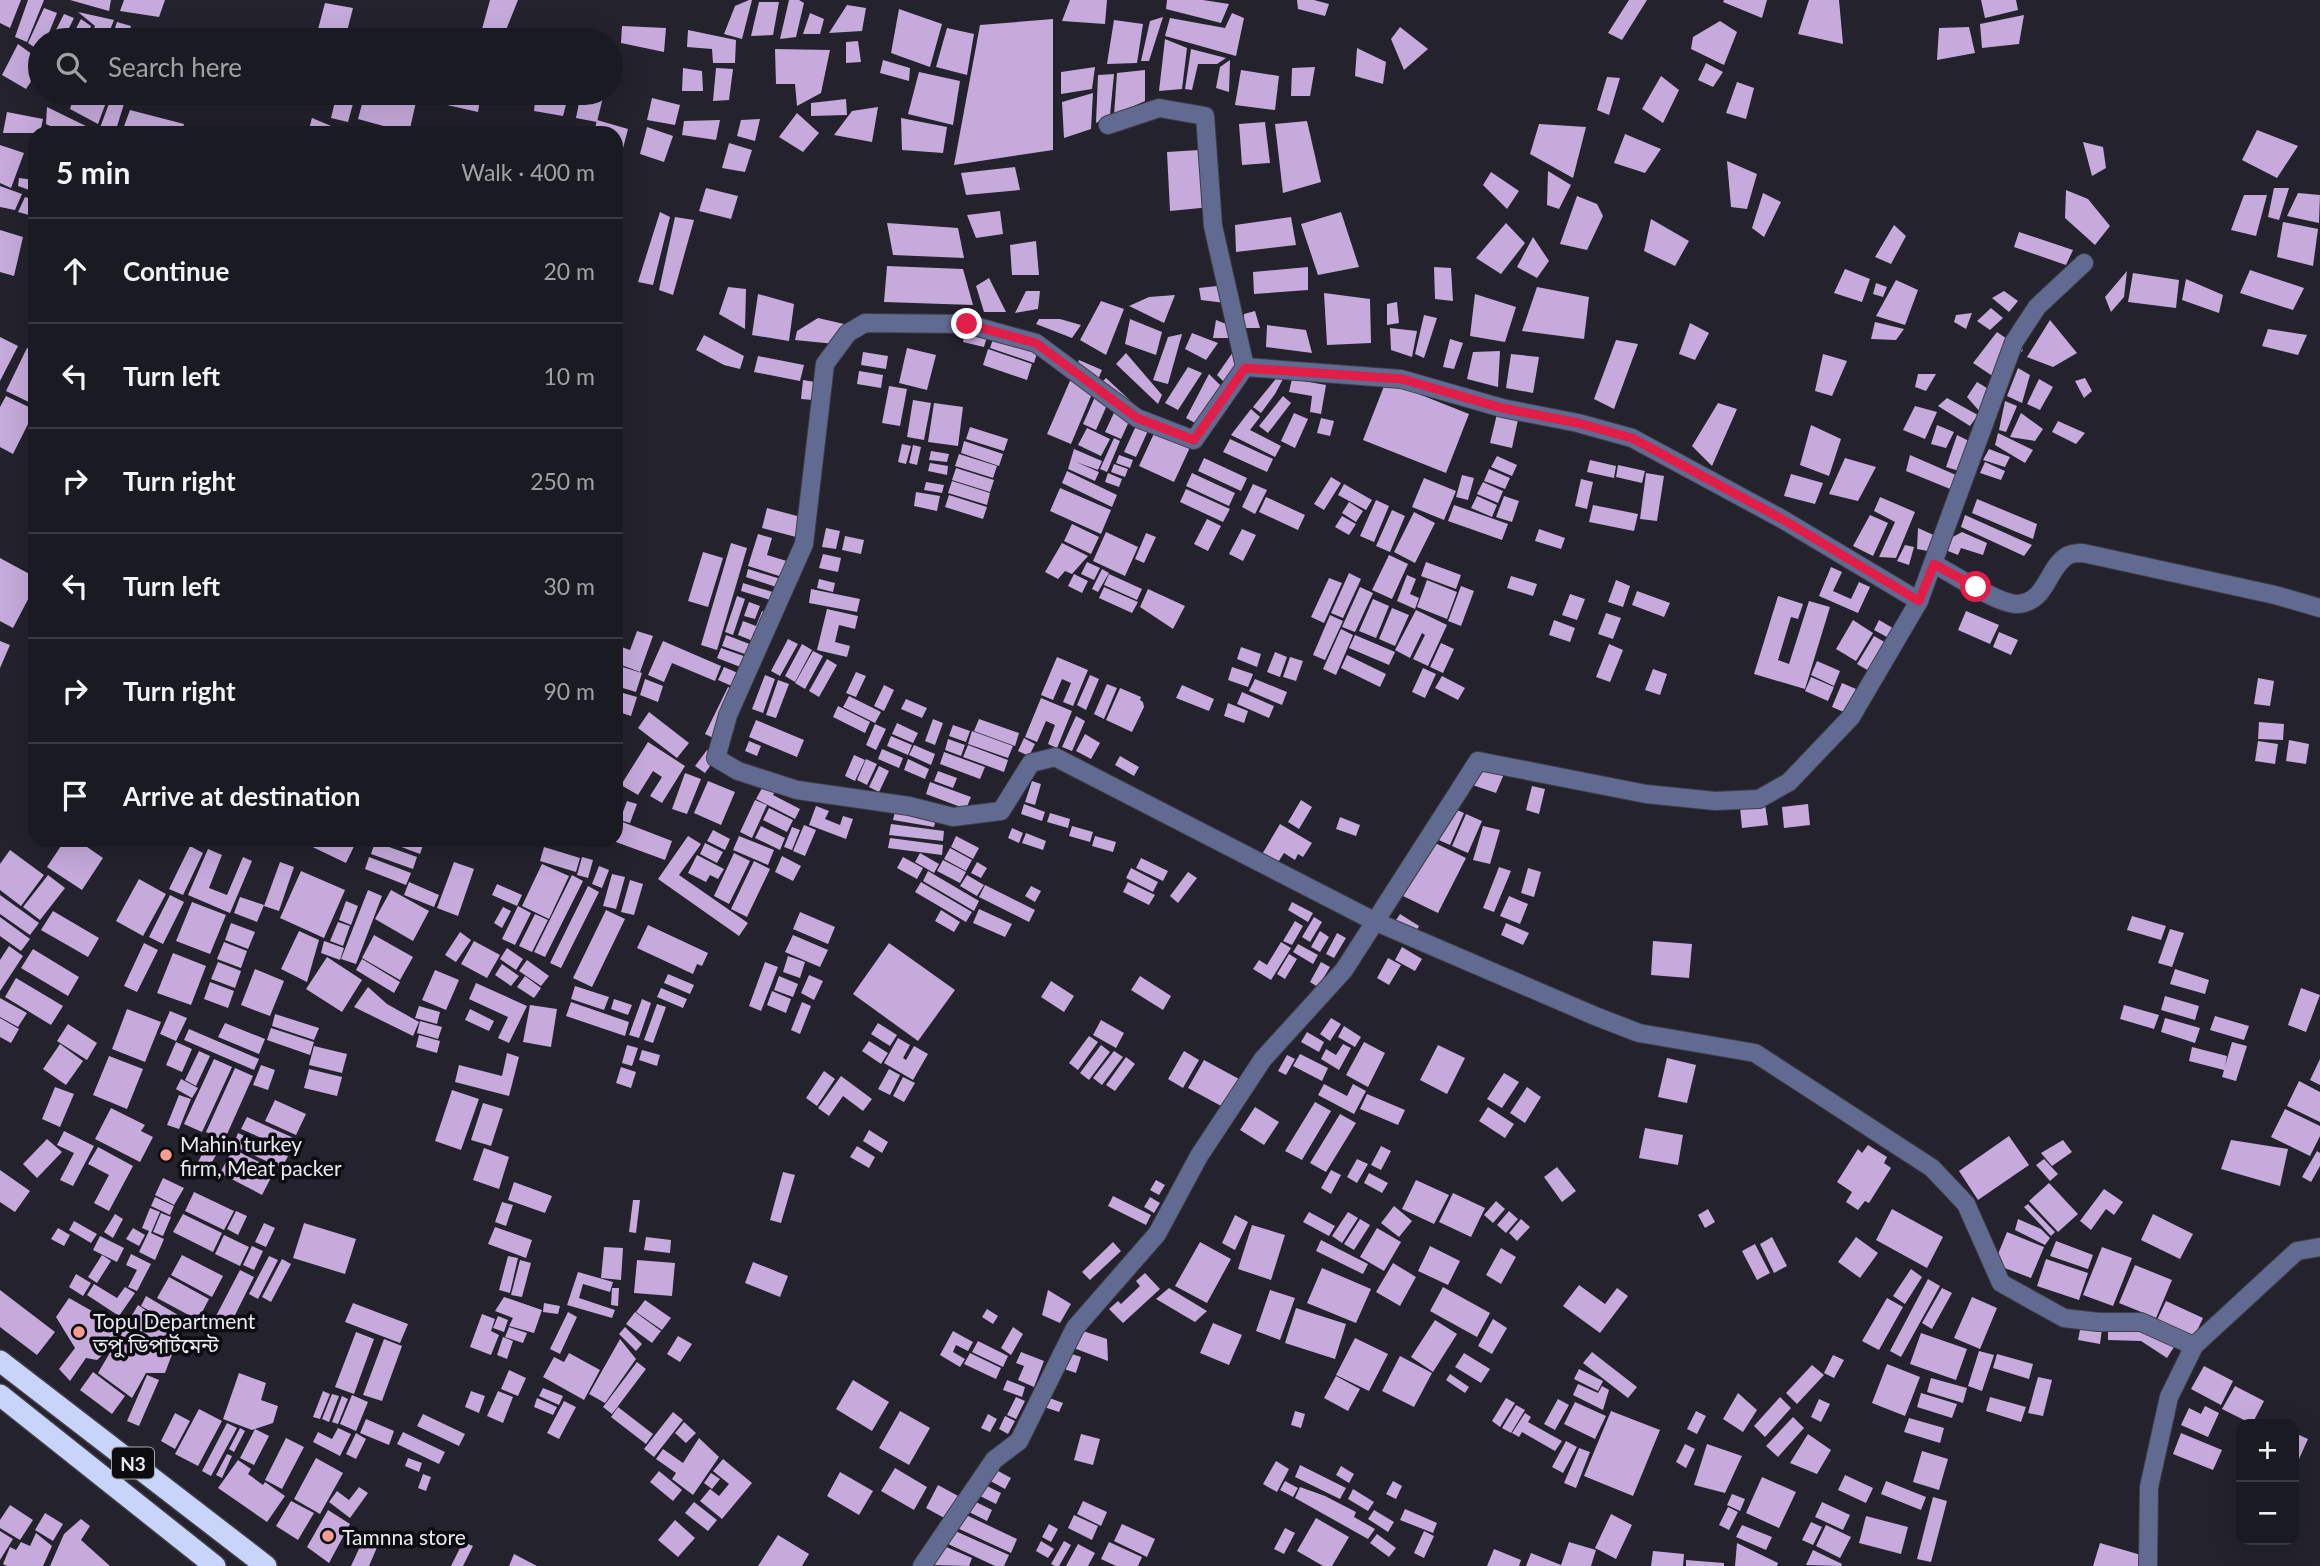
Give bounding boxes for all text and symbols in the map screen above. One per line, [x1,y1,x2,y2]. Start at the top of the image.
search box [28,28,623,105]
icon: search [52,48,90,86]
text: Search here [108,51,242,83]
text: 5 min [56,154,130,190]
text: Walk · 400 m [461,158,595,186]
icon: ahead [56,252,94,290]
text: Continue [123,255,229,287]
text: 20 m [544,257,595,285]
route end [951,308,982,339]
icon: left [56,357,94,395]
text: Turn left [123,360,220,392]
text: 10 m [544,362,595,390]
icon: right [56,462,94,500]
text: Turn right [123,465,236,497]
text: 250 m [530,467,595,495]
icon: left [56,567,94,605]
text: Turn left [123,570,220,602]
route start [1960,571,1991,602]
text: 30 m [544,572,595,600]
icon: right [56,672,94,710]
text: Turn right [123,675,236,707]
text: 90 m [544,677,595,705]
icon: arrive [56,777,94,815]
text: Arrive at destination [123,780,360,812]
place label: Mahin turkey firm, Meat packer [180,1131,342,1180]
marker: Mahin turkey firm, Meat packer [158,1147,174,1163]
place label: Topu Department তপু ডিপার্টমেন্ট [92,1308,256,1358]
marker: Topu Department তপু ডিপার্টমেন্ট [71,1324,87,1340]
map controls [2236,1419,2299,1545]
button: + [2236,1419,2299,1482]
road number: N3 [112,1448,154,1478]
button: − [2236,1482,2299,1545]
place label: Tamnna store [342,1524,466,1549]
marker: Tamnna store [320,1528,336,1544]

